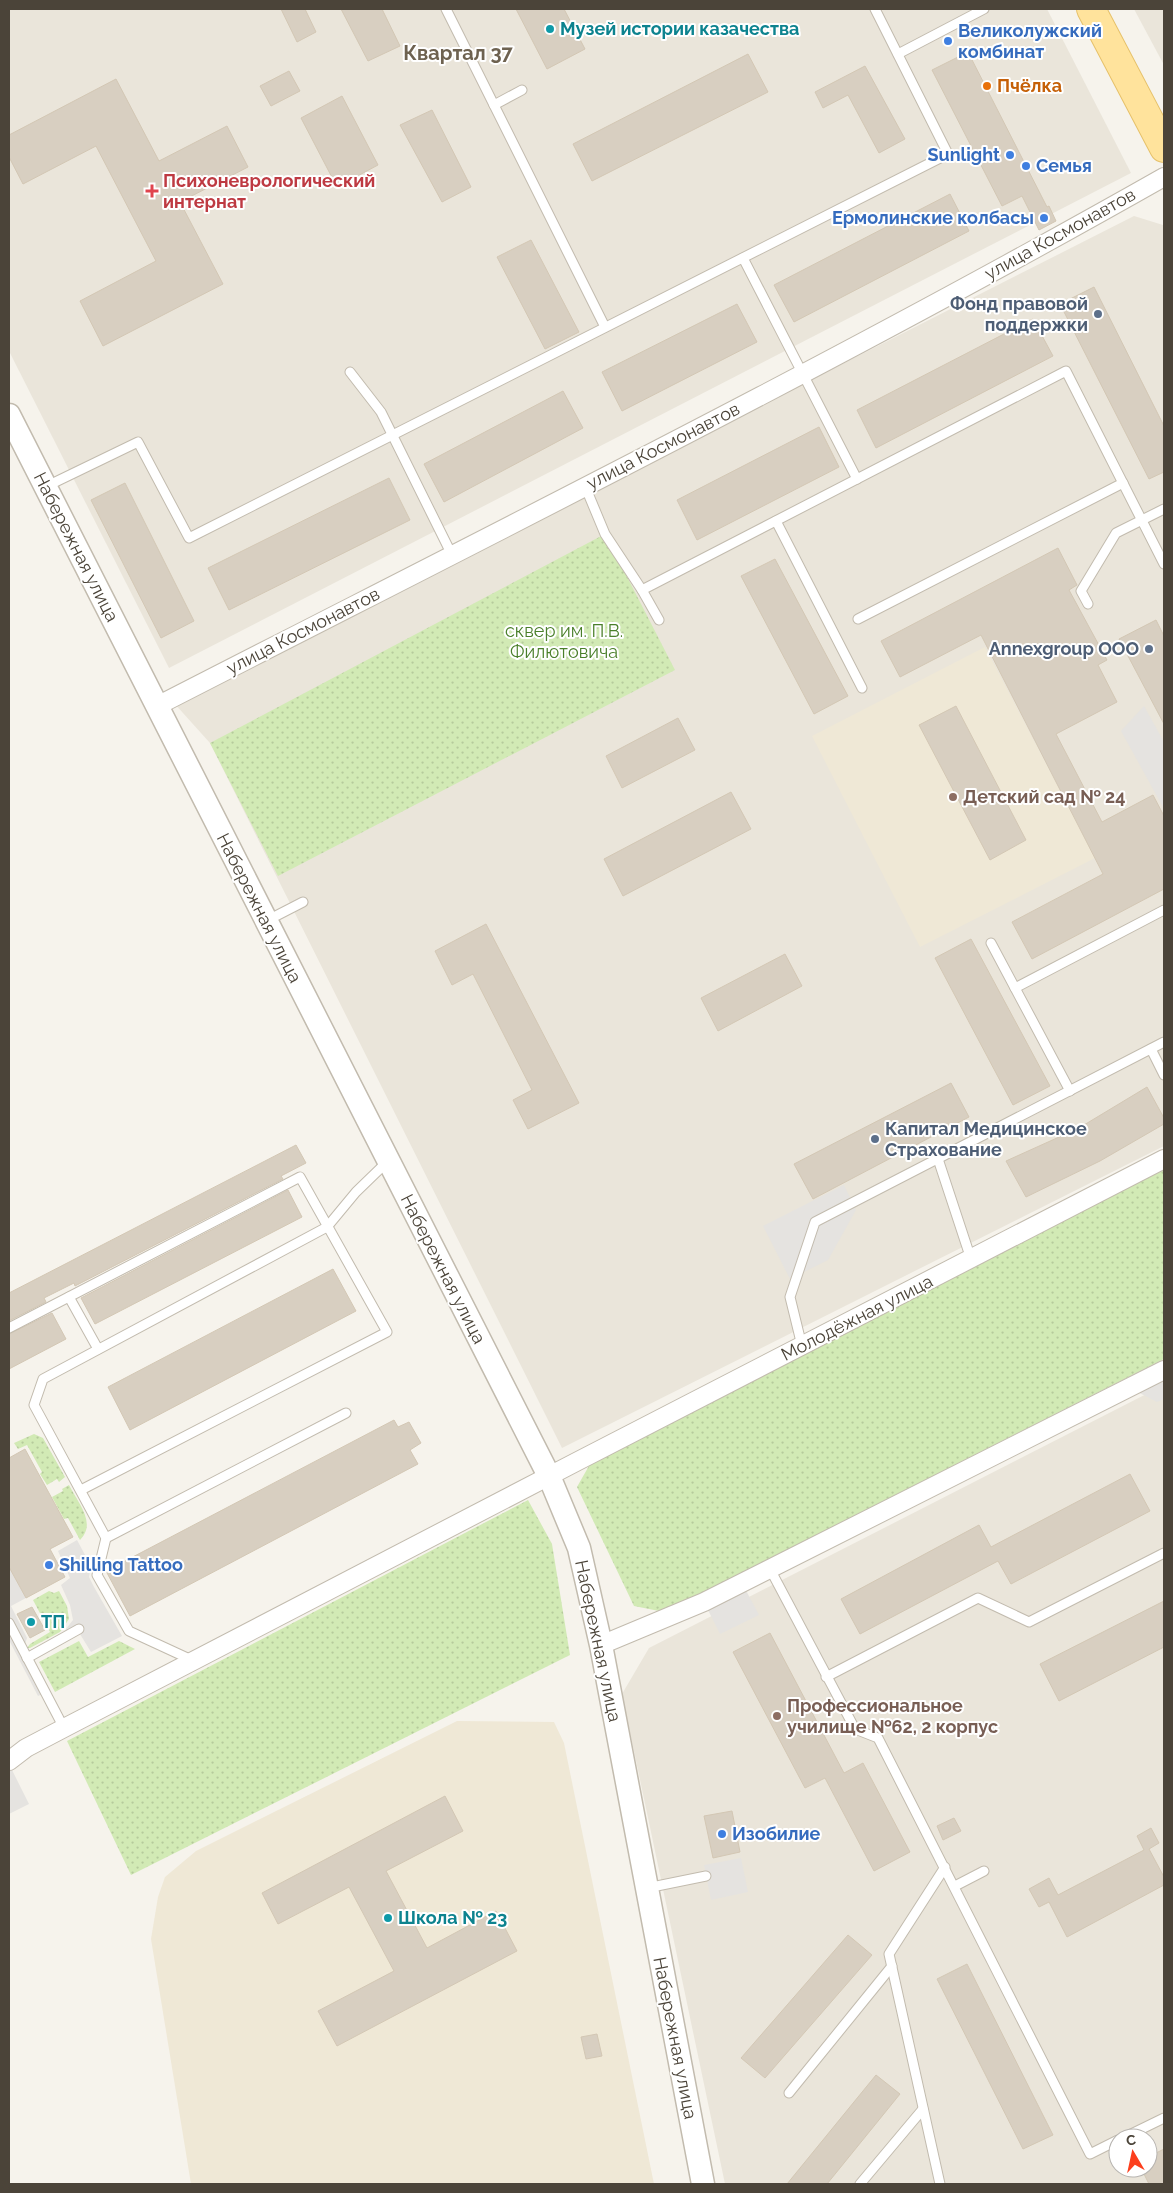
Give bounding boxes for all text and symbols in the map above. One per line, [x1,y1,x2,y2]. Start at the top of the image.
place label: Музей истории казачества [560,18,799,39]
place label: Великолужский комбинат [958,20,1102,62]
marker: Музей истории казачества [544,23,556,35]
marker: Великолужский комбинат [942,35,954,47]
district label: Квартал 37 [403,41,514,65]
place label: Пчёлка [997,75,1062,96]
marker: Пчёлка [981,80,993,92]
place label: Sunlight [928,144,1000,165]
marker: Sunlight [1004,149,1016,161]
place label: Семья [1036,155,1092,176]
marker: Семья [1020,160,1032,172]
place label: Психоневрологический интернат [163,170,375,212]
street label: улица Космонавтов [981,183,1139,284]
marker: Психоневрологический интернат [145,184,159,198]
place label: Ермолинские колбасы [832,207,1034,228]
marker: Ермолинские колбасы [1038,212,1050,224]
place label: Фонд правовой поддержки [950,293,1088,335]
marker: Фонд правовой поддержки [1092,308,1104,320]
street label: улица Космонавтов [583,398,743,493]
street label: Набережная улица [30,468,123,625]
street label: улица Космонавтов [223,583,383,678]
park label: сквер им. П.В. Филютовича [505,620,623,662]
place label: Annexgroup ООО [989,638,1139,659]
marker: Annexgroup ООО [1143,643,1155,655]
place label: Детский сад № 24 [963,786,1125,807]
marker: Детский сад № 24 [947,791,959,803]
street label: Набережная улица [213,829,306,986]
place label: Капитал Медицинское Страхование [885,1118,1087,1160]
marker: Капитал Медицинское Страхование [869,1133,881,1145]
street label: Набережная улица [397,1190,490,1347]
street label: Молодёжная улица [778,1270,936,1365]
place label: Shilling Tattoo [59,1554,183,1575]
street label: Набережная улица [571,1558,626,1724]
marker: Shilling Tattoo [43,1559,55,1571]
place label: ТП [41,1611,65,1632]
marker: ТП [25,1616,37,1628]
place label: Профессиональное училище №62, 2 корпус [787,1695,998,1737]
marker: Профессиональное училище №62, 2 корпус [771,1710,783,1722]
place label: Изобилие [732,1823,821,1844]
marker: Изобилие [716,1828,728,1840]
place label: Школа № 23 [398,1907,507,1928]
marker: Школа № 23 [382,1912,394,1924]
street label: Набережная улица [649,1955,702,2121]
north arrow [1108,2128,1158,2178]
text: С [1125,2131,1137,2149]

